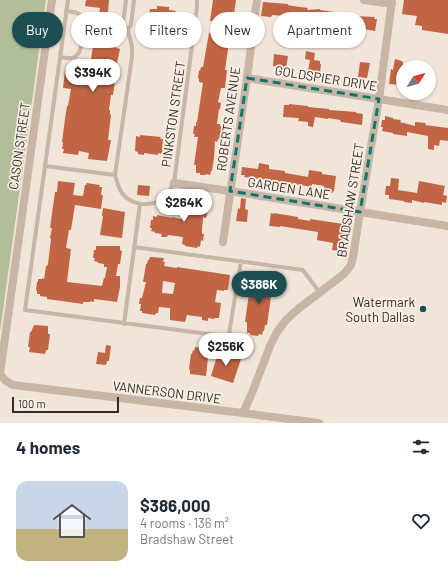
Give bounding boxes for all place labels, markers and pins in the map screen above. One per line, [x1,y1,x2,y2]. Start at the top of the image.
pin: $394K [65,59,121,93]
pin: $264K [156,189,212,223]
pin: $386K [231,271,287,305]
place label: Watermark South Dallas [346,294,415,325]
marker: Watermark South Dallas [418,304,428,314]
pin: $256K [198,333,254,367]

